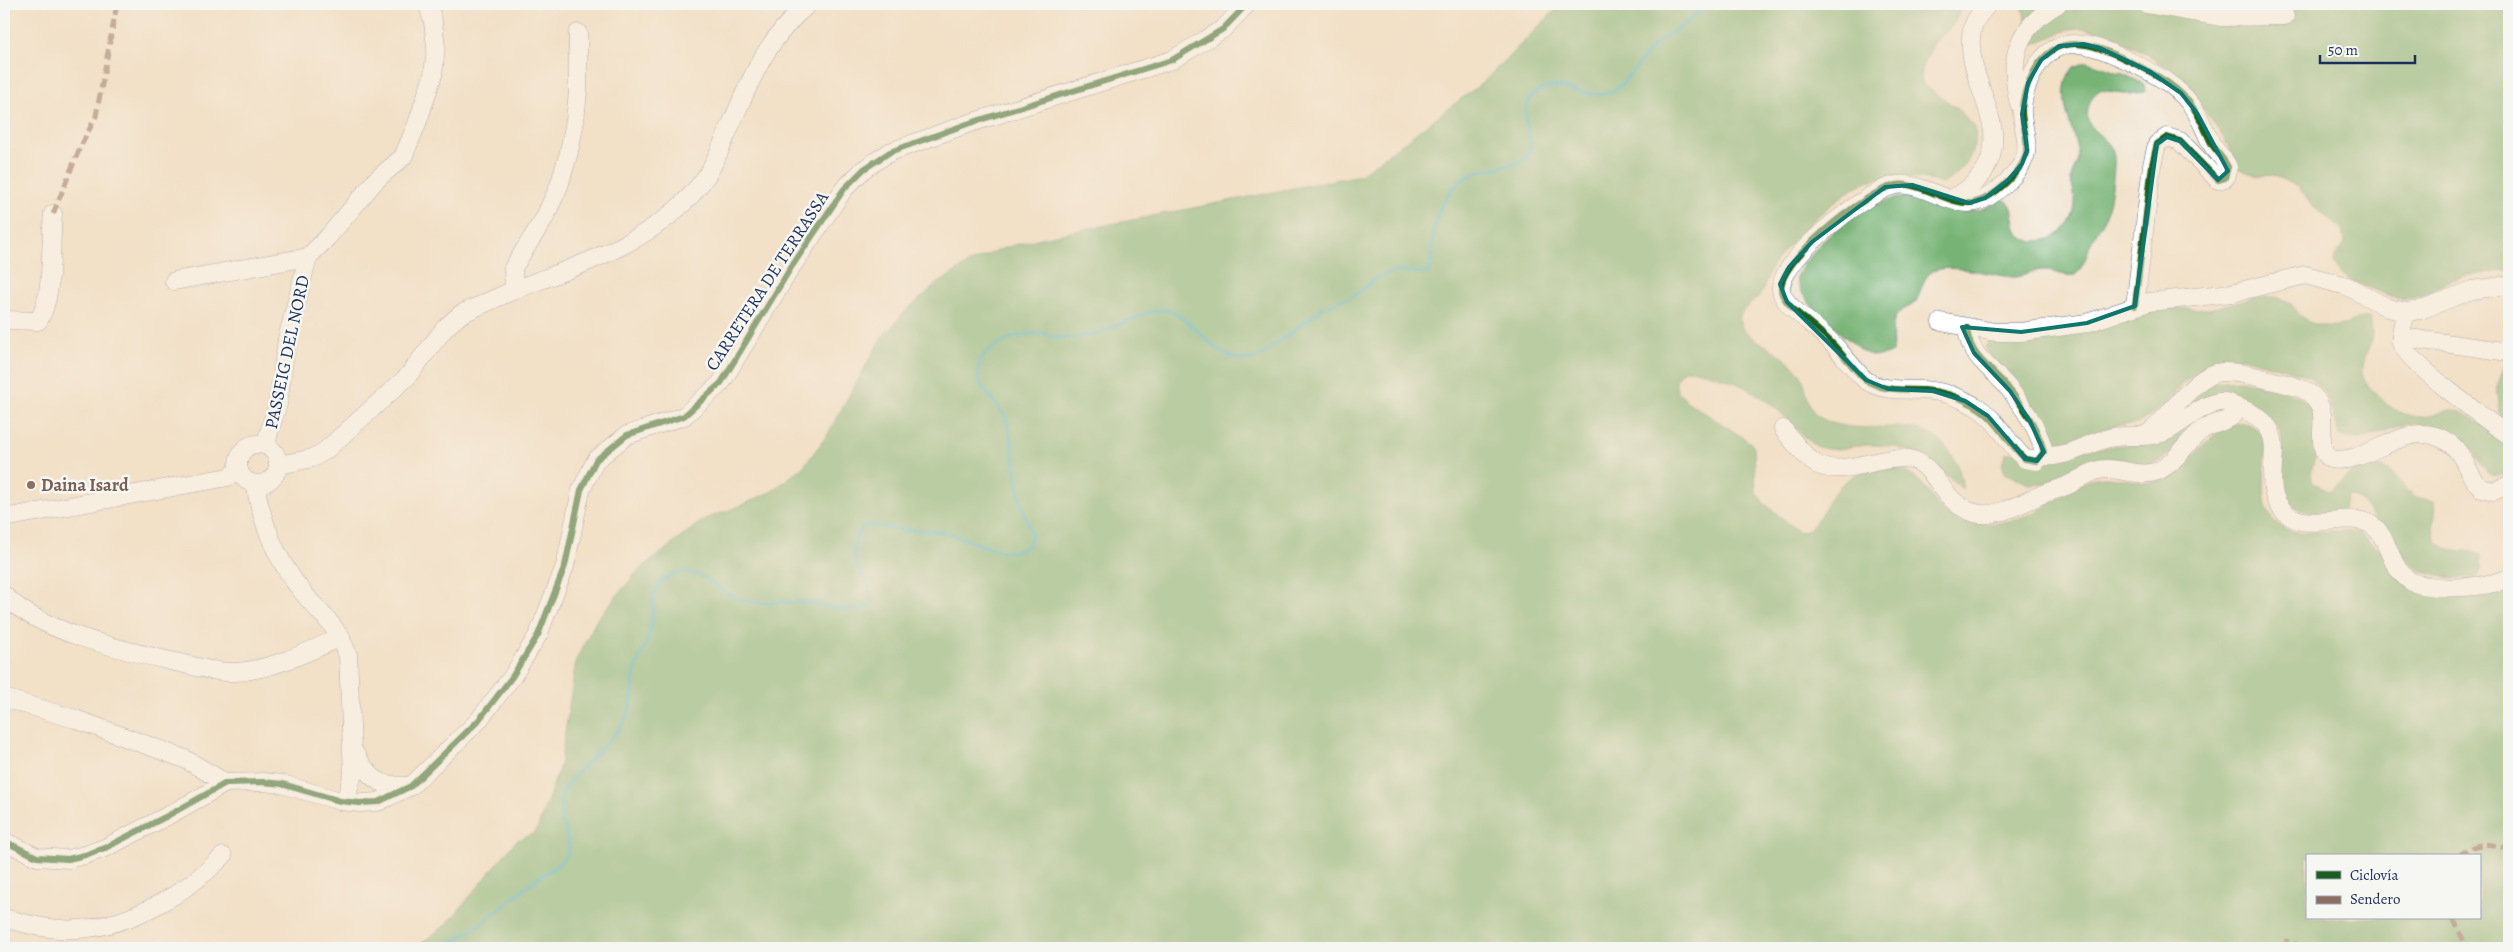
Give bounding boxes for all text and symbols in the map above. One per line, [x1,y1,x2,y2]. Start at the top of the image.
scale bar [2320,32,2416,64]
text: 50 m [2328,40,2358,60]
street label: CARRETERA DE TERRASSA [700,186,834,375]
street label: PASSEIG DEL NORD [259,273,315,431]
place label: Daina Isard [41,473,129,497]
marker: Daina Isard [25,479,37,491]
legend [2306,854,2480,920]
text: Ciclovía [2350,865,2398,885]
text: Sendero [2350,889,2400,909]

